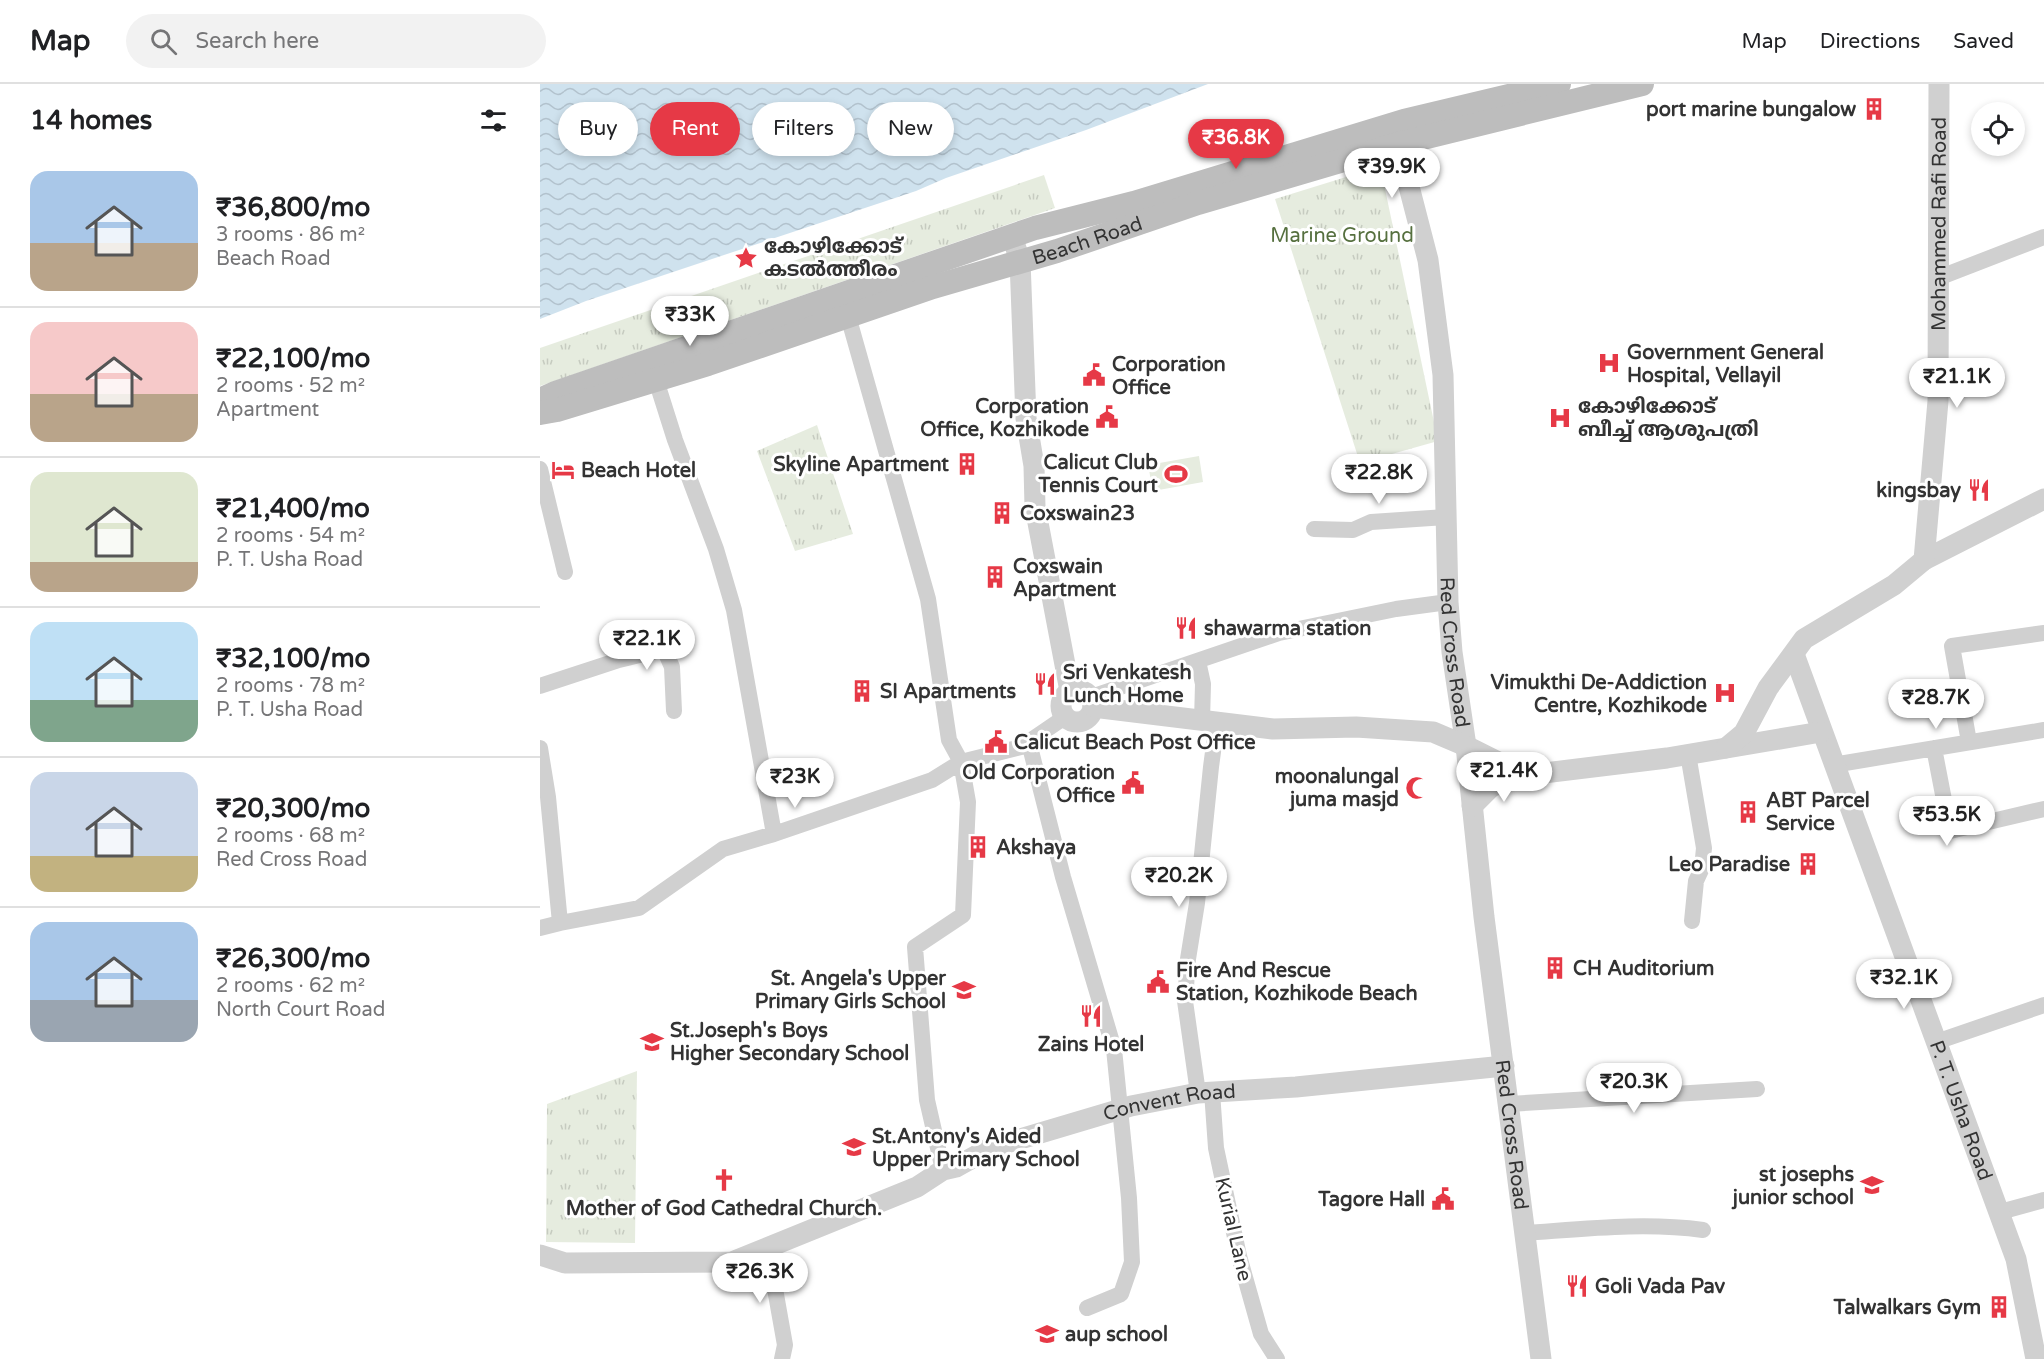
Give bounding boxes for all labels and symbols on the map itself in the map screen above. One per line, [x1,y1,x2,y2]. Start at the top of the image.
building icon: port marine bungalow [1861,96,1887,122]
place label: port marine bungalow [1646,98,1856,122]
street label: Mohammed Rafi Road [1927,117,1952,331]
pin: ₹36.8K [1187,119,1285,170]
pin: ₹39.9K [1343,148,1441,199]
street label: Beach Road [1030,212,1146,271]
park label: Marine Ground [1270,224,1414,248]
place label: കോഴിക്കോട് കടൽത്തീരം [764,235,904,282]
place icon: കോഴിക്കോട് കടൽത്തീരം [733,245,759,271]
pin: ₹33K [654,296,726,347]
place label: Government General Hospital, Vellayil [1627,341,1824,388]
hospital icon: Government General Hospital, Vellayil [1596,350,1622,376]
place label: Corporation Office [1112,353,1226,400]
pin: ₹21.1K [1908,358,2006,409]
public building icon: Corporation Office [1081,362,1107,388]
place label: Corporation Office, Kozhikode [920,395,1089,442]
place label: കോഴിക്കോട് ബീച്ച് ആശുപത്രി [1578,395,1759,442]
public building icon: Corporation Office, Kozhikode [1094,404,1120,430]
hospital icon: കോഴിക്കോട് ബീച്ച് ആശുപത്രി [1547,405,1573,431]
building icon: Skyline Apartment [954,451,980,477]
place label: Calicut Club Tennis Court [1037,451,1158,498]
place label: Skyline Apartment [773,453,949,477]
pin: ₹22.8K [1330,454,1428,505]
hotel icon: Beach Hotel [550,457,576,483]
place label: Beach Hotel [581,459,696,483]
sports icon: Calicut Club Tennis Court [1163,461,1189,487]
restaurant icon: kingsbay [1966,477,1992,503]
place label: kingsbay [1876,479,1961,503]
building icon: Coxswain23 [989,500,1015,526]
place label: Coxswain23 [1020,502,1135,526]
place label: Coxswain Apartment [1013,555,1117,602]
building icon: Coxswain Apartment [982,564,1008,590]
street label: Red Cross Road [1434,577,1474,729]
restaurant icon: shawarma station [1173,615,1199,641]
place label: shawarma station [1204,617,1371,641]
pin: ₹22.1K [598,620,696,671]
place label: Sri Venkatesh Lunch Home [1063,661,1192,708]
restaurant icon: Sri Venkatesh Lunch Home [1032,671,1058,697]
place label: Vimukthi De-Addiction Centre, Kozhikode [1491,671,1707,718]
building icon: SI Apartments [849,678,875,704]
pin: ₹28.7K [1887,679,1985,730]
place label: SI Apartments [880,680,1016,704]
hospital icon: Vimukthi De-Addiction Centre, Kozhikode [1712,680,1738,706]
public building icon: Calicut Beach Post Office [983,729,1009,755]
place label: Calicut Beach Post Office [1014,731,1256,755]
pin: ₹21.4K [1455,752,1553,803]
pin: ₹23K [759,758,831,809]
place label: Old Corporation Office [962,761,1115,808]
place label: moonalungal juma masjd [1275,765,1399,812]
public building icon: Old Corporation Office [1120,770,1146,796]
mosque icon: moonalungal juma masjd [1404,775,1430,801]
place label: ABT Parcel Service [1766,789,1870,836]
pin: ₹53.5K [1898,796,1996,847]
building icon: ABT Parcel Service [1735,799,1761,825]
building icon: Akshaya [965,834,991,860]
place label: Akshaya [996,836,1076,860]
building icon: Leo Paradise [1795,851,1821,877]
place label: Leo Paradise [1668,853,1790,877]
pin: ₹20.2K [1130,857,1228,908]
building icon: CH Auditorium [1542,955,1568,981]
place label: CH Auditorium [1573,957,1714,981]
place label: Fire And Rescue Station, Kozhikode Beach [1176,959,1418,1006]
pin: ₹32.1K [1855,959,1953,1010]
place label: St. Angela's Upper Primary Girls School [755,967,946,1014]
public building icon: Fire And Rescue Station, Kozhikode Beach [1145,969,1171,995]
school or university icon: St. Angela's Upper Primary Girls School [951,977,977,1003]
restaurant icon: Zains Hotel [1078,1003,1104,1029]
place label: St.Joseph's Boys Higher Secondary School [670,1019,909,1066]
school or university icon: St.Joseph's Boys Higher Secondary School [639,1029,665,1055]
place label: Zains Hotel [1038,1033,1144,1057]
street label: P. T. Usha Road [1924,1037,1997,1184]
street label: Red Cross Road [1489,1058,1533,1211]
pin: ₹20.3K [1585,1063,1683,1114]
street label: Convent Road [1100,1080,1236,1127]
place label: St.Antony's Aided Upper Primary School [872,1125,1080,1172]
school or university icon: St.Antony's Aided Upper Primary School [841,1134,867,1160]
place label: st josephs junior school [1731,1163,1854,1210]
church icon: Mother of God Cathedral Church. [711,1167,737,1193]
school or university icon: st josephs junior school [1859,1172,1885,1198]
street label: Kurial Lane [1209,1175,1257,1284]
public building icon: Tagore Hall [1430,1186,1456,1212]
place label: Tagore Hall [1317,1188,1425,1212]
place label: Mother of God Cathedral Church. [566,1197,882,1221]
pin: ₹26.3K [711,1253,809,1304]
restaurant icon: Goli Vada Pav [1564,1273,1590,1299]
place label: Goli Vada Pav [1595,1275,1726,1299]
building icon: Talwalkars Gym [1986,1294,2012,1320]
place label: Talwalkars Gym [1833,1296,1981,1320]
school or university icon: aup school [1034,1321,1060,1347]
place label: aup school [1065,1323,1168,1347]

